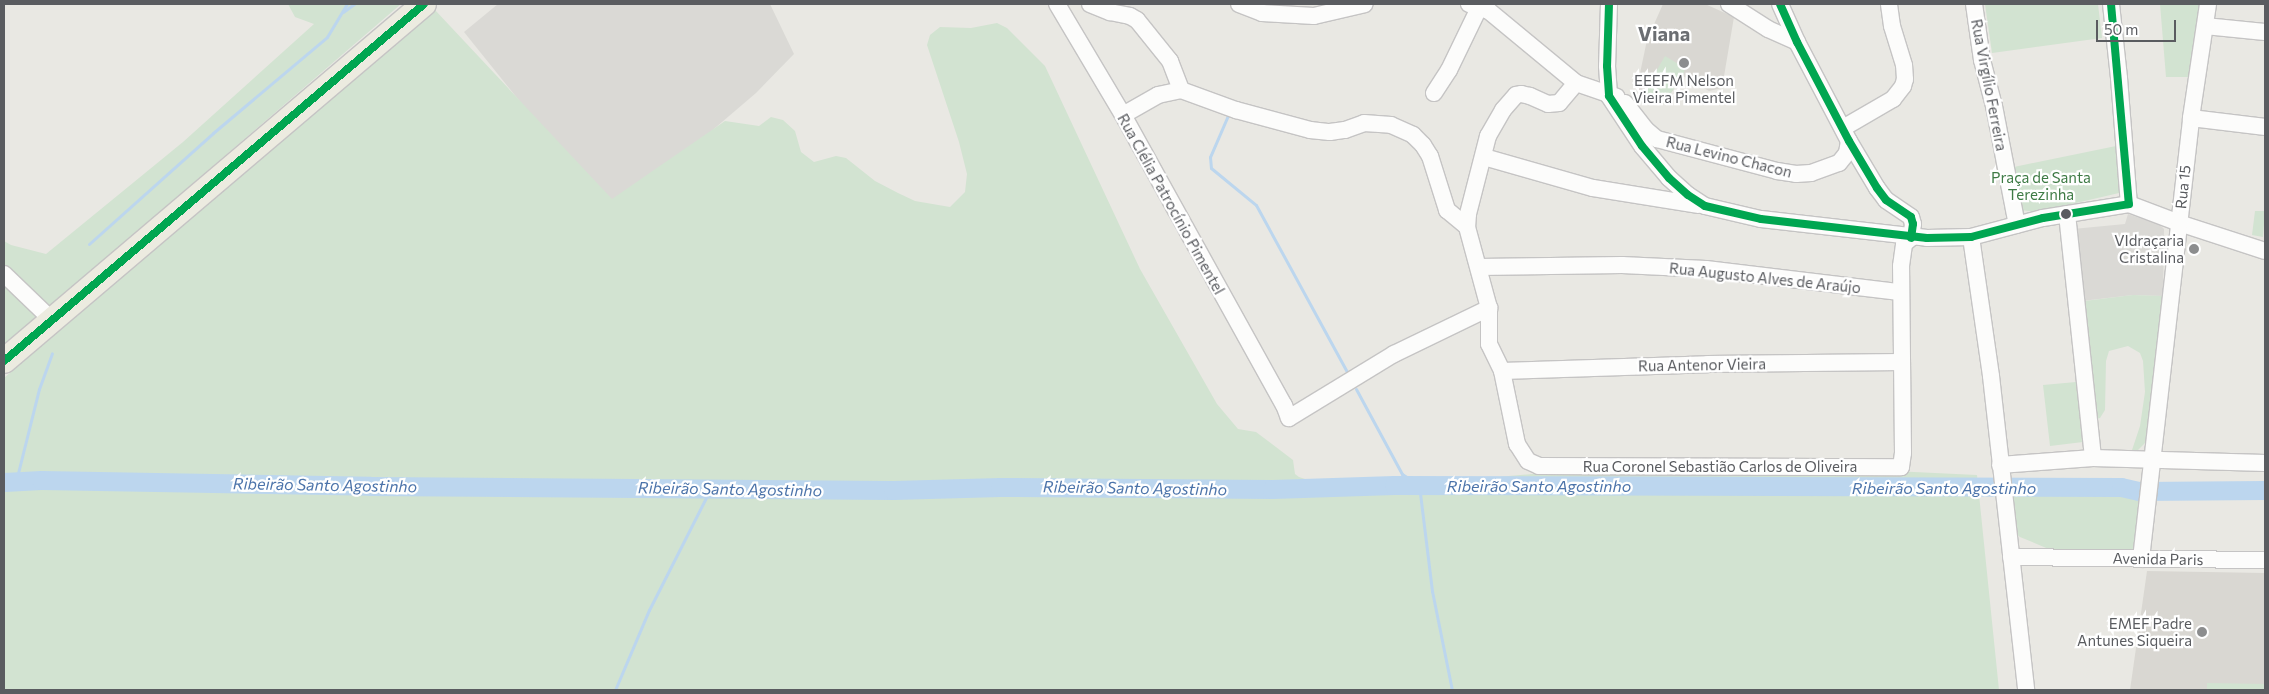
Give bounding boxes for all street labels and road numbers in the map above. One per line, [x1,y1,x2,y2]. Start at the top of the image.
street label: Rua Virgílio Ferreira [1967,17,2011,153]
street label: Rua Clélia Patrocínio Pimentel [1114,111,1228,297]
street label: Rua Levino Chacon [1664,133,1794,181]
street label: Rua 15 [2172,164,2194,210]
street label: Rua Augusto Alves de Araújo [1668,259,1862,297]
street label: Rua Antenor Vieira [1638,355,1766,375]
street label: Rua Coronel Sebastião Carlos de Oliveira [1583,458,1857,476]
street label: Avenida Paris [2112,549,2204,569]

